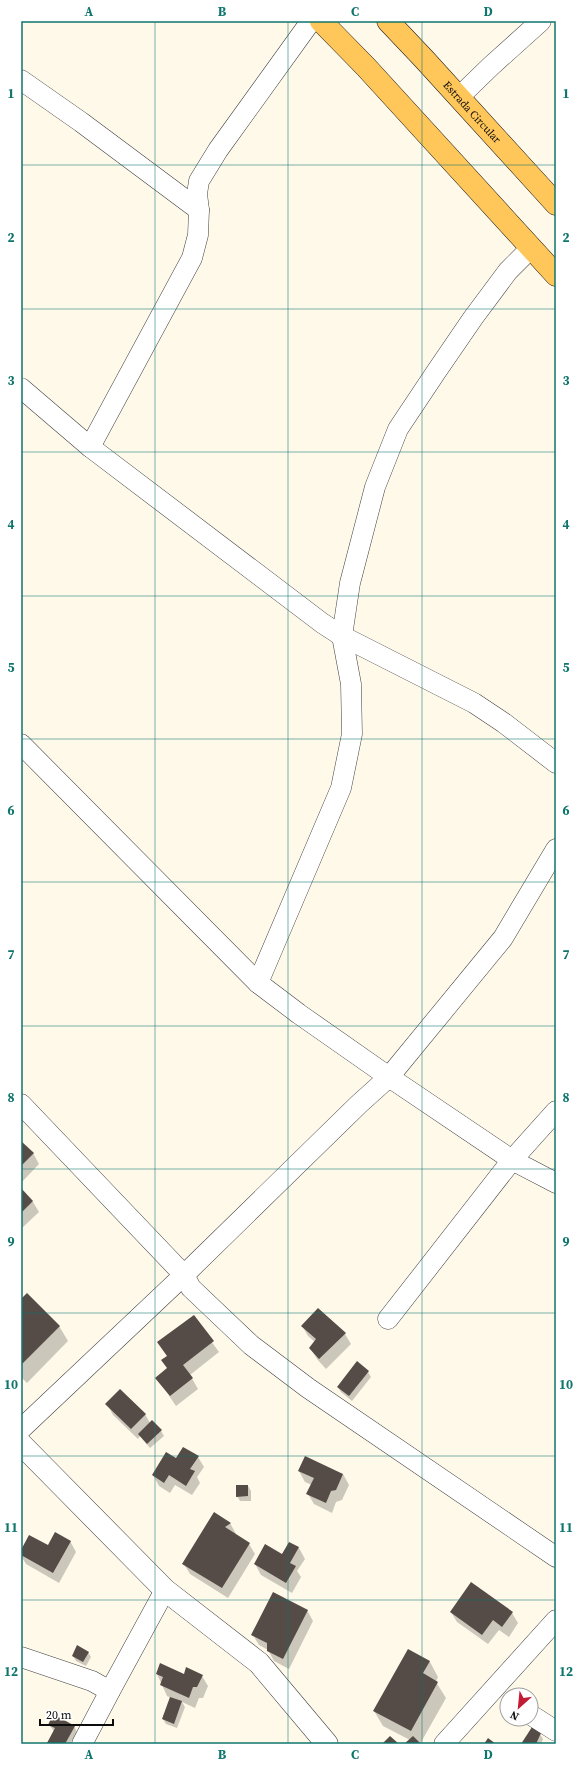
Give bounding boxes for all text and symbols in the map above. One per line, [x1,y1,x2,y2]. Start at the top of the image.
text: A [85,3,94,20]
text: B [218,3,227,20]
text: C [351,3,359,20]
text: D [483,3,493,20]
street label: Estrada Circular [440,78,505,147]
text: 1 [7,85,15,102]
text: 1 [562,85,570,102]
text: 2 [7,229,15,246]
text: 2 [562,229,570,246]
text: 3 [7,372,15,389]
text: 3 [562,372,570,389]
text: 4 [7,516,15,533]
text: 4 [562,516,570,533]
text: 5 [7,659,15,676]
text: 5 [562,659,570,676]
text: 6 [7,802,15,819]
text: 6 [562,802,570,819]
text: 7 [7,946,15,963]
text: 7 [562,946,570,963]
text: 8 [7,1089,15,1106]
text: 8 [562,1089,570,1106]
text: 9 [7,1233,15,1250]
text: 9 [562,1233,570,1250]
text: 10 [4,1376,18,1393]
text: 10 [559,1376,573,1393]
text: 11 [4,1519,18,1536]
text: 11 [559,1519,573,1536]
text: 12 [4,1663,18,1680]
text: 12 [559,1663,573,1680]
north arrow [499,1687,539,1727]
scale bar [40,1701,113,1727]
text: 20 m [46,1707,72,1723]
text: N [508,1707,522,1724]
text: A [85,1746,94,1763]
text: B [218,1746,227,1763]
text: C [351,1746,359,1763]
text: D [483,1746,493,1763]

